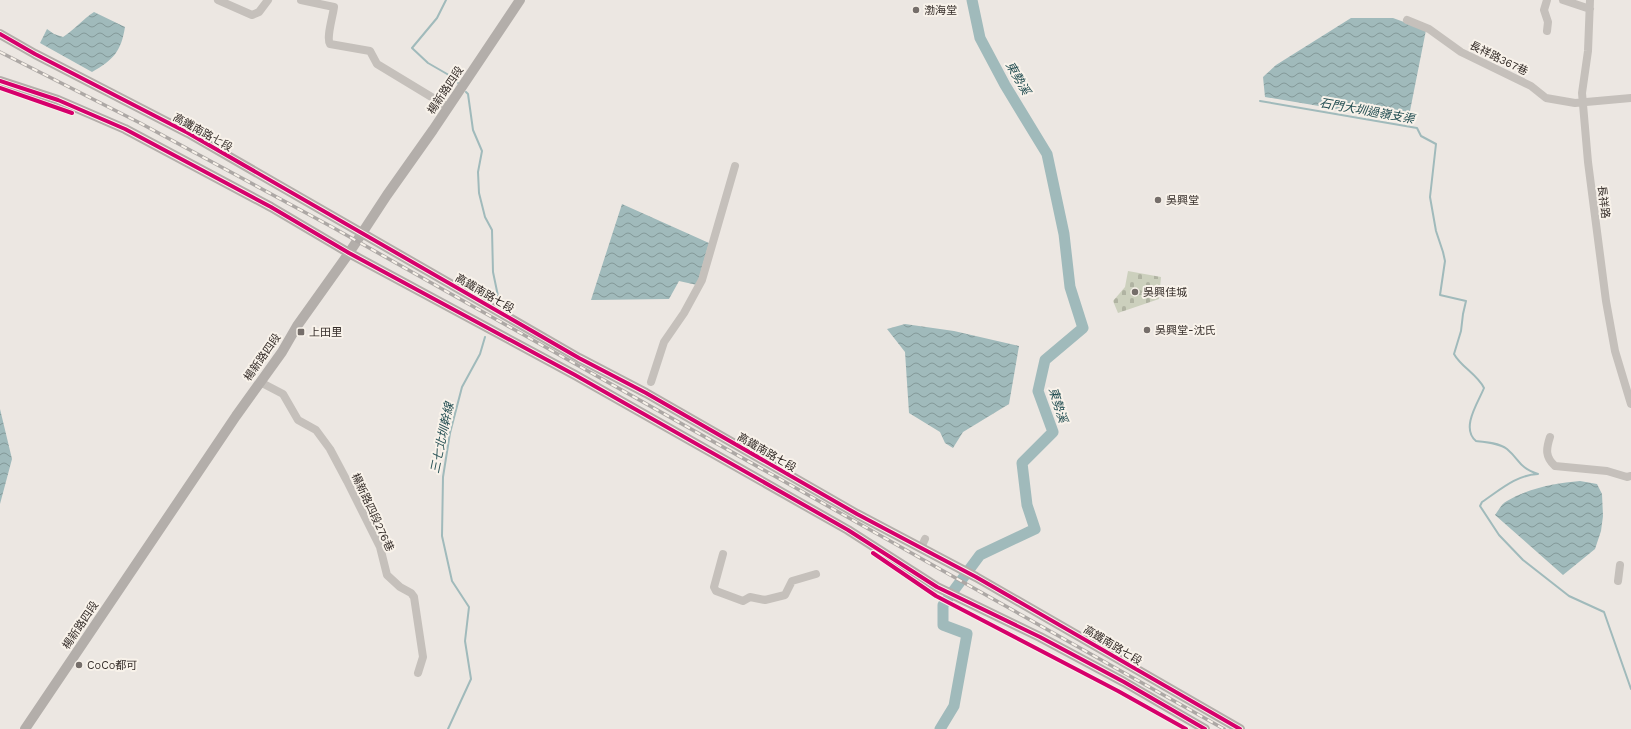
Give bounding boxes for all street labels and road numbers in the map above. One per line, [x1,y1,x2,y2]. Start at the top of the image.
street label: 長祥路367巷 [1468,39,1530,78]
street label: 楊新路四段 [425,64,466,117]
street label: 高鐵南路七段 [171,111,235,154]
street label: 長祥路 [1595,185,1612,219]
street label: 高鐵南路七段 [453,271,517,316]
street label: 楊新路四段 [241,331,284,384]
street label: 高鐵南路七段 [735,430,799,475]
street label: 楊新路四段276巷 [349,471,396,553]
street label: 楊新路四段 [60,599,101,652]
street label: 高鐵南路七段 [1081,623,1144,668]

